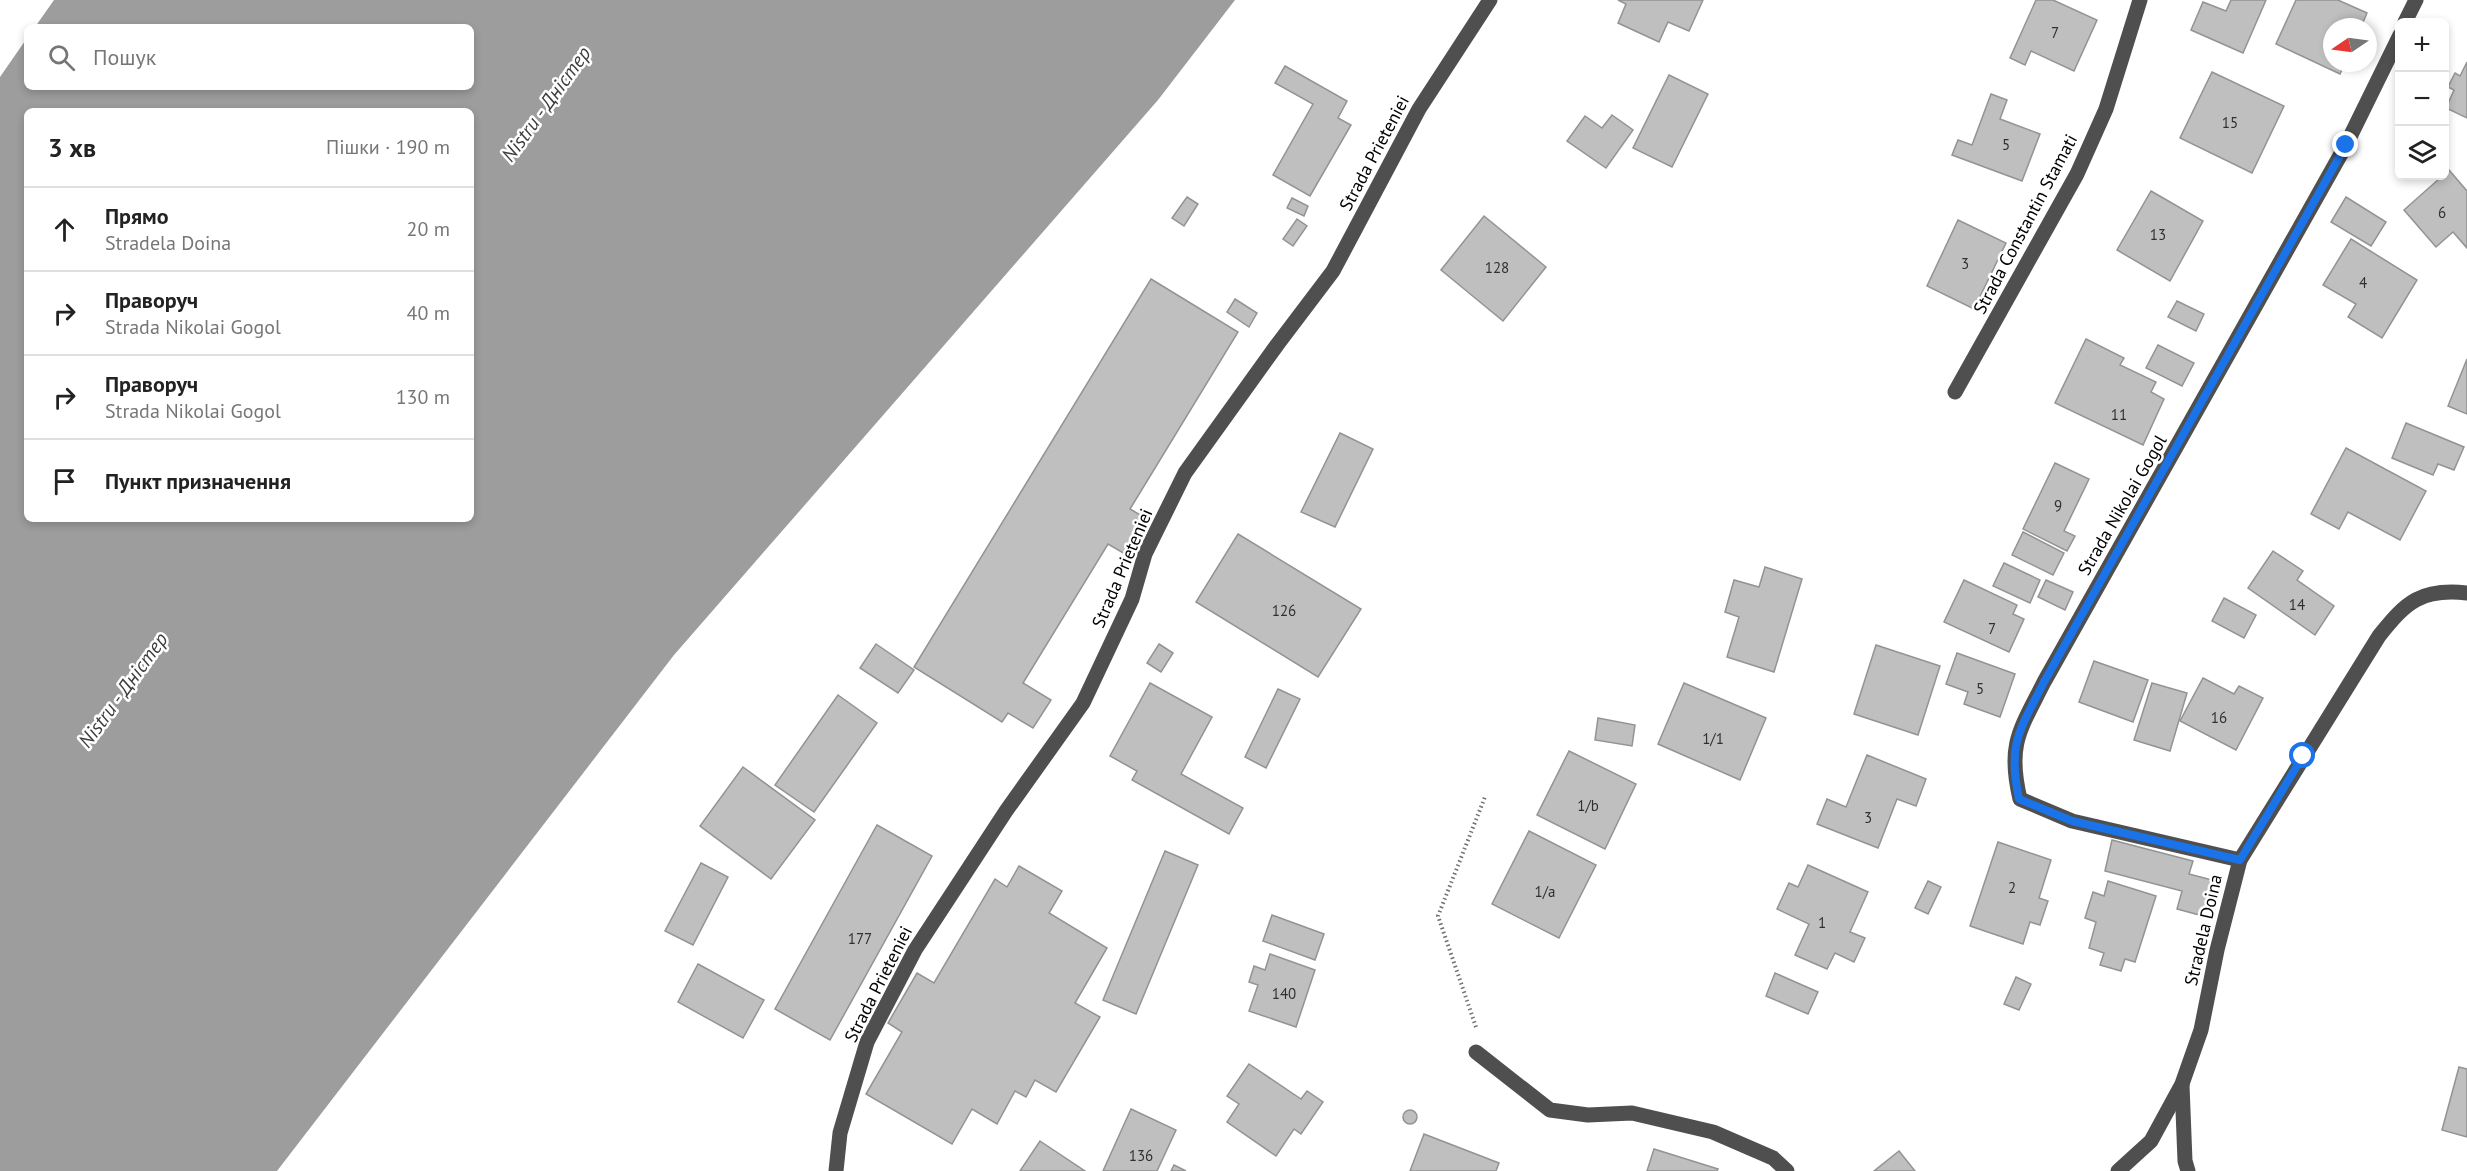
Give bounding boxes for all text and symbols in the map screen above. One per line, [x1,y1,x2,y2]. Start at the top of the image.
north arrow [2323,18,2377,72]
map controls [2395,18,2449,180]
button: + [2395,18,2449,72]
house number: 7 [2051,23,2059,42]
search box [24,24,474,90]
icon: search [45,41,78,74]
water label: Nistru - Дністер [495,41,597,167]
text: Пошук [93,43,156,71]
button: − [2395,72,2449,126]
street label: Strada Prieteniei [1334,91,1414,215]
house number: 15 [2222,113,2238,132]
button: layers [2395,126,2449,180]
street label: Strada Constantin Stamati [1968,130,2082,318]
text: 3 хв [48,131,96,164]
route end [2332,131,2358,157]
text: Пішки · 190 m [326,134,450,160]
house number: 5 [2002,135,2010,154]
text: Прямо [105,202,168,230]
house number: 6 [2438,203,2446,222]
icon: ahead [48,213,81,246]
text: 20 m [407,216,450,242]
house number: 13 [2150,225,2166,244]
text: Stradela Doina [105,230,231,256]
house number: 3 [1961,254,1969,273]
house number: 128 [1485,258,1509,277]
house number: 4 [2359,273,2367,292]
text: Праворуч [105,286,198,314]
icon: right [48,297,81,330]
text: 40 m [407,300,450,326]
text: Strada Nikolai Gogol [105,314,281,340]
text: Праворуч [105,370,198,398]
icon: right [48,381,81,414]
text: 130 m [396,384,450,410]
text: Strada Nikolai Gogol [105,398,281,424]
house number: 11 [2111,405,2127,424]
street label: Strada Nikolai Gogol [2072,430,2172,579]
icon: arrive [48,465,81,498]
text: Пункт призначення [105,467,291,495]
house number: 9 [2054,496,2062,515]
street label: Strada Prieteniei [1087,505,1157,631]
house number: 14 [2289,595,2305,614]
house number: 126 [1272,601,1296,620]
house number: 7 [1988,619,1996,638]
water label: Nistru - Дністер [72,627,174,753]
house number: 5 [1976,679,1984,698]
house number: 16 [2211,708,2227,727]
house number: 1/1 [1702,729,1724,748]
route start [2289,742,2315,768]
house number: 1/b [1577,796,1599,815]
house number: 3 [1864,808,1872,827]
street label: Stradela Doina [2179,872,2227,988]
house number: 2 [2008,878,2016,897]
house number: 1/a [1535,882,1555,901]
house number: 1 [1818,913,1826,932]
street label: Strada Prieteniei [839,922,917,1046]
house number: 177 [848,929,872,948]
house number: 140 [1272,984,1296,1003]
house number: 136 [1129,1146,1153,1165]

